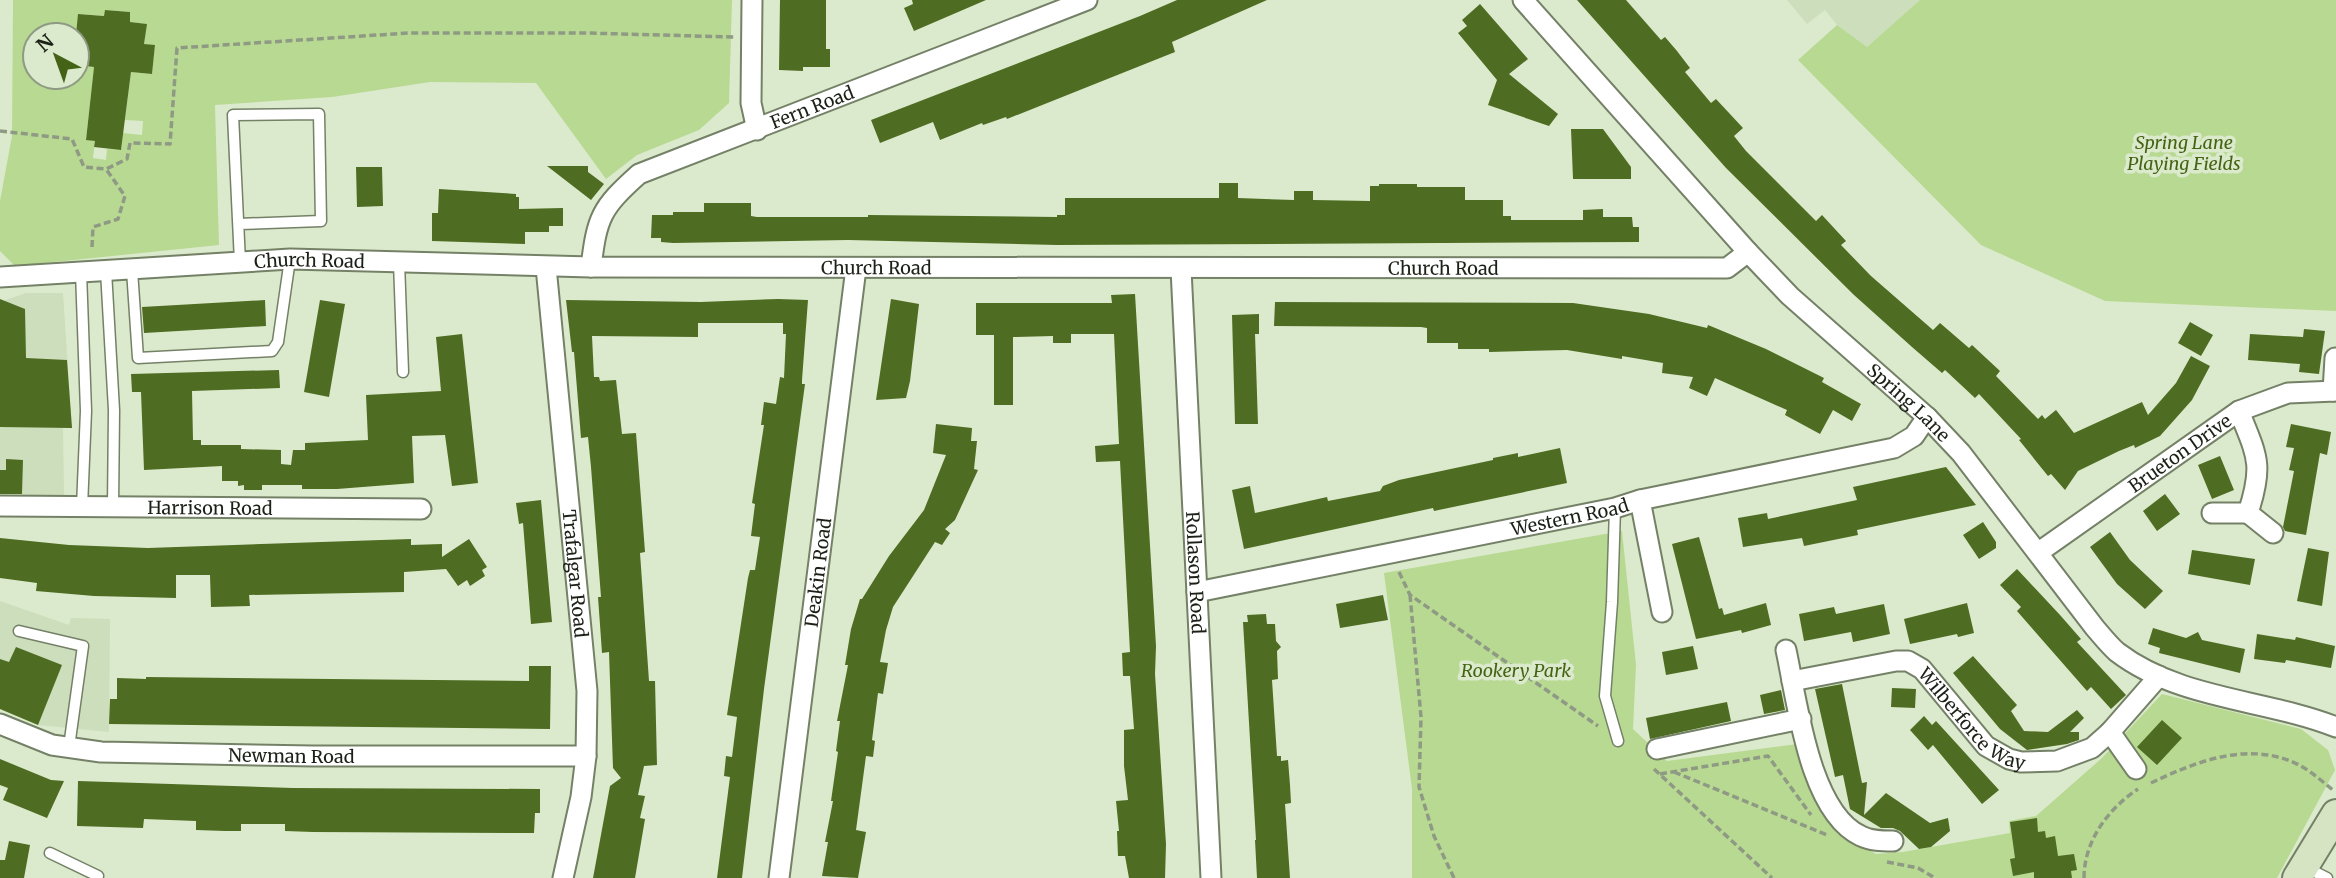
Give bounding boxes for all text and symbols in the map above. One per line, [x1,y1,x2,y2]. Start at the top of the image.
north arrow [21,21,91,91]
text: N [31,29,58,57]
street label: Fern Road [767,80,857,133]
park label: Spring Lane Playing Fields [2127,131,2241,175]
street label: Church Road [253,247,365,273]
street label: Church Road [821,256,932,279]
street label: Church Road [1388,256,1499,279]
street label: Spring Lane [1862,358,1955,446]
street label: Brueton Drive [2124,409,2236,497]
street label: Western Road [1508,493,1631,540]
street label: Harrison Road [147,496,273,519]
street label: Trafalgar Road [558,508,593,639]
street label: Rollason Road [1181,511,1210,635]
street label: Deakin Road [799,516,836,629]
park label: Rookery Park [1461,659,1571,682]
street label: Wilberforce Way [1913,662,2028,774]
street label: Newman Road [228,743,355,768]

